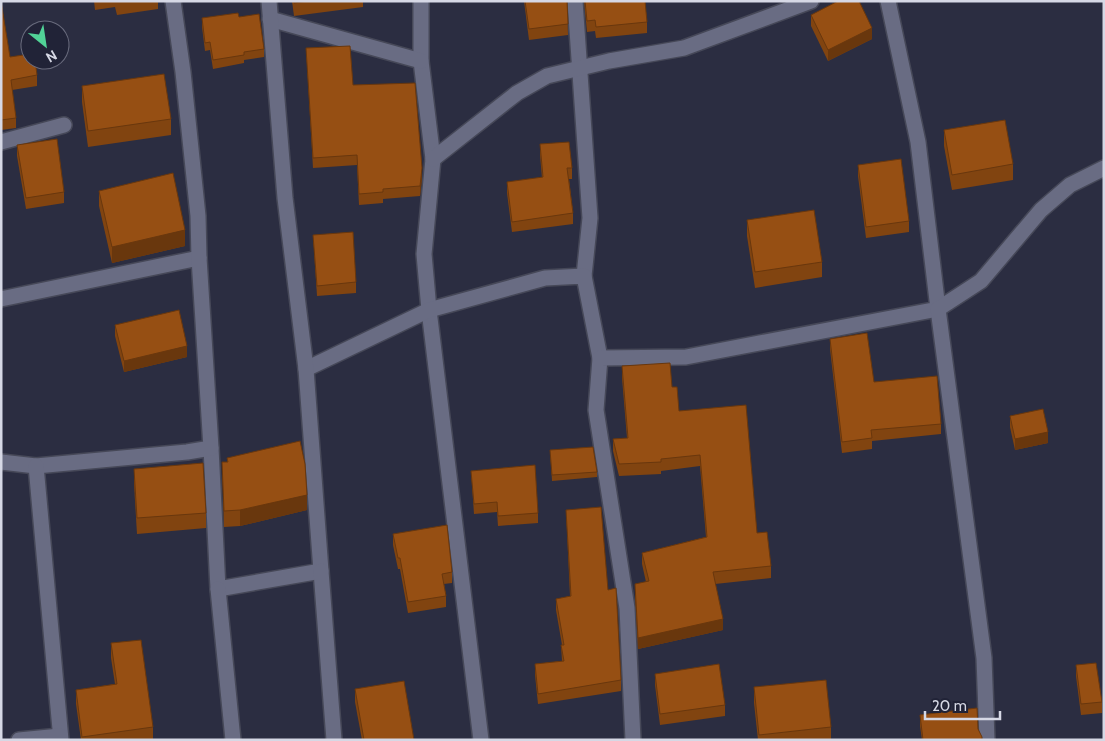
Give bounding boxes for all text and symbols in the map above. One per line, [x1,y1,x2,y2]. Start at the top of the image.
north arrow [20,20,70,70]
text: N [43,46,60,67]
scale bar [925,688,1000,720]
text: 20 m [932,697,967,715]

